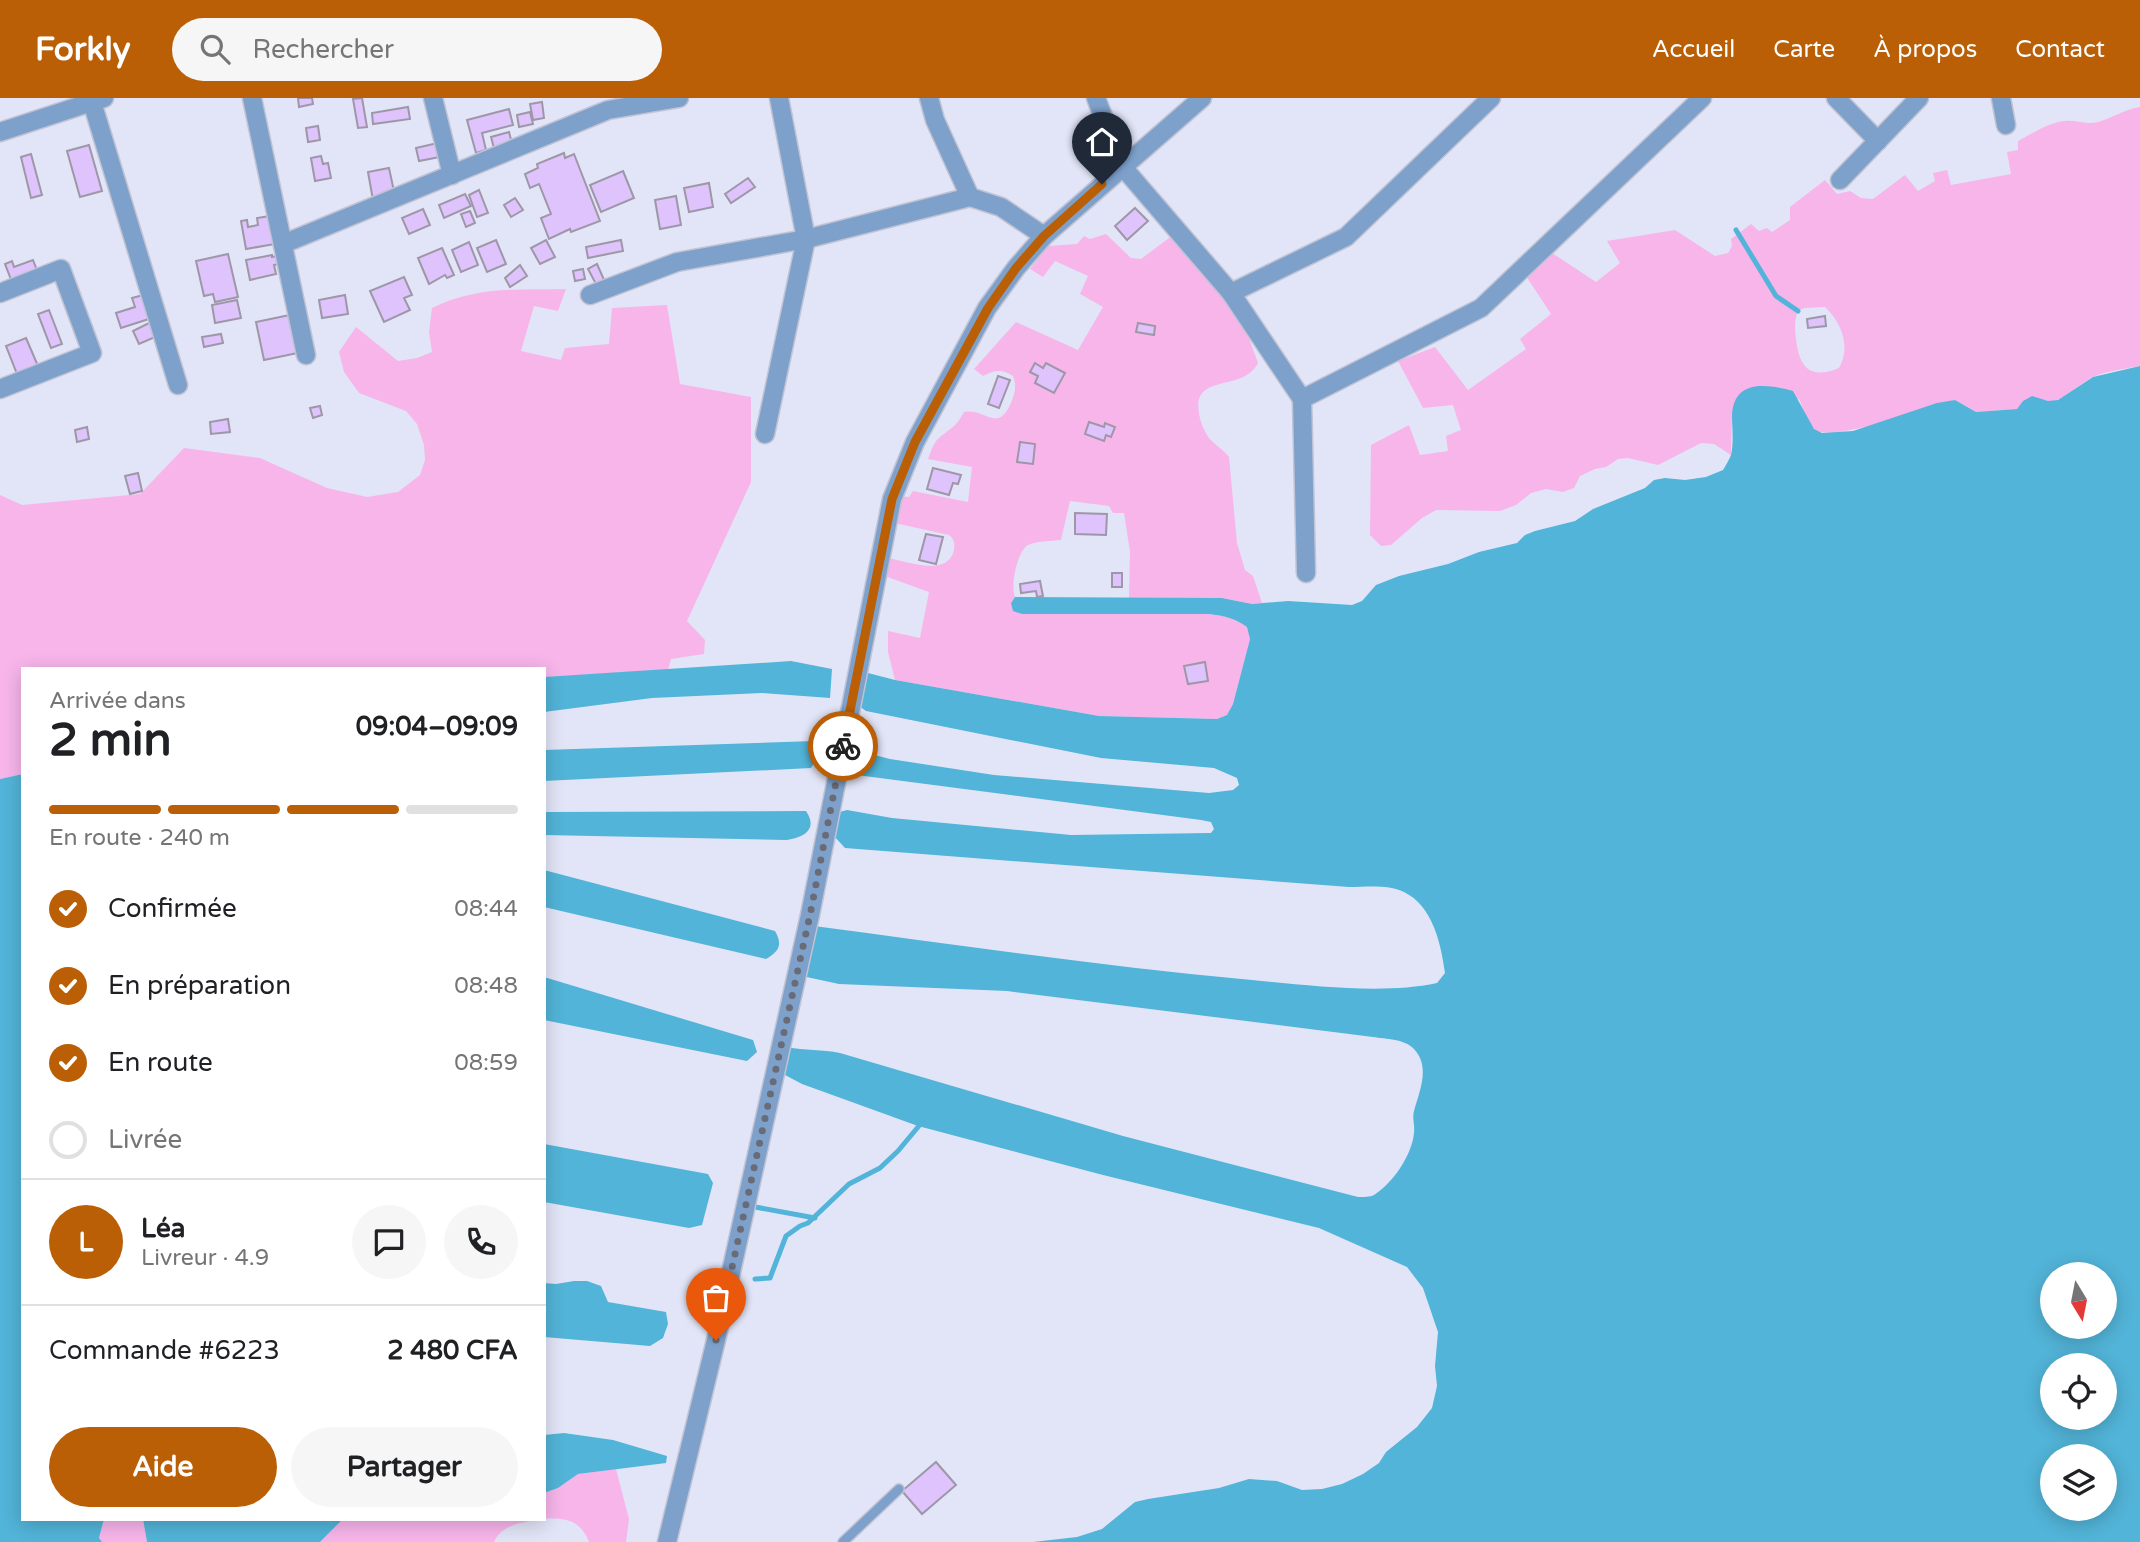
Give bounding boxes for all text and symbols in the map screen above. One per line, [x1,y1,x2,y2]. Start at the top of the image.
search box [172,18,662,81]
text: Forkly [35,30,130,69]
icon: search [196,30,234,68]
text: Rechercher [252,34,394,65]
text: Accueil [1652,35,1735,64]
text: Carte [1773,35,1835,64]
text: À propos [1873,35,1977,64]
text: Contact [2015,35,2105,64]
pin [1072,112,1132,184]
icon: home [1083,123,1121,161]
text: Arrivée dans [49,687,186,715]
text: 09:04–09:09 [356,711,518,742]
courier [808,711,878,781]
text: 2 min [49,713,172,768]
icon: bike [824,727,862,765]
text: En route · 240 m [49,824,230,852]
icon: check [49,890,87,928]
text: Confirmée [108,893,237,924]
text: 08:44 [454,895,518,923]
icon: check [49,967,87,1005]
text: En préparation [108,970,291,1001]
text: 08:48 [454,972,518,1000]
icon: check [49,1044,87,1082]
text: En route [108,1047,213,1078]
text: 08:59 [454,1049,518,1077]
text: Livrée [108,1124,182,1155]
button: chat [352,1205,426,1279]
button: phone [444,1205,518,1279]
text: Léa [141,1213,185,1244]
text: L [79,1227,93,1258]
text: Livreur · 4.9 [141,1244,269,1272]
north arrow [2040,1262,2118,1339]
map controls [2040,1262,2117,1521]
pin [686,1268,746,1340]
icon: bag [697,1279,735,1317]
text: Commande #6223 [49,1335,280,1366]
text: 2 480 CFA [387,1335,518,1366]
button: locate [2040,1353,2117,1430]
button: Aide [49,1427,277,1507]
button: Partager [291,1427,518,1507]
button: layers [2040,1444,2117,1521]

